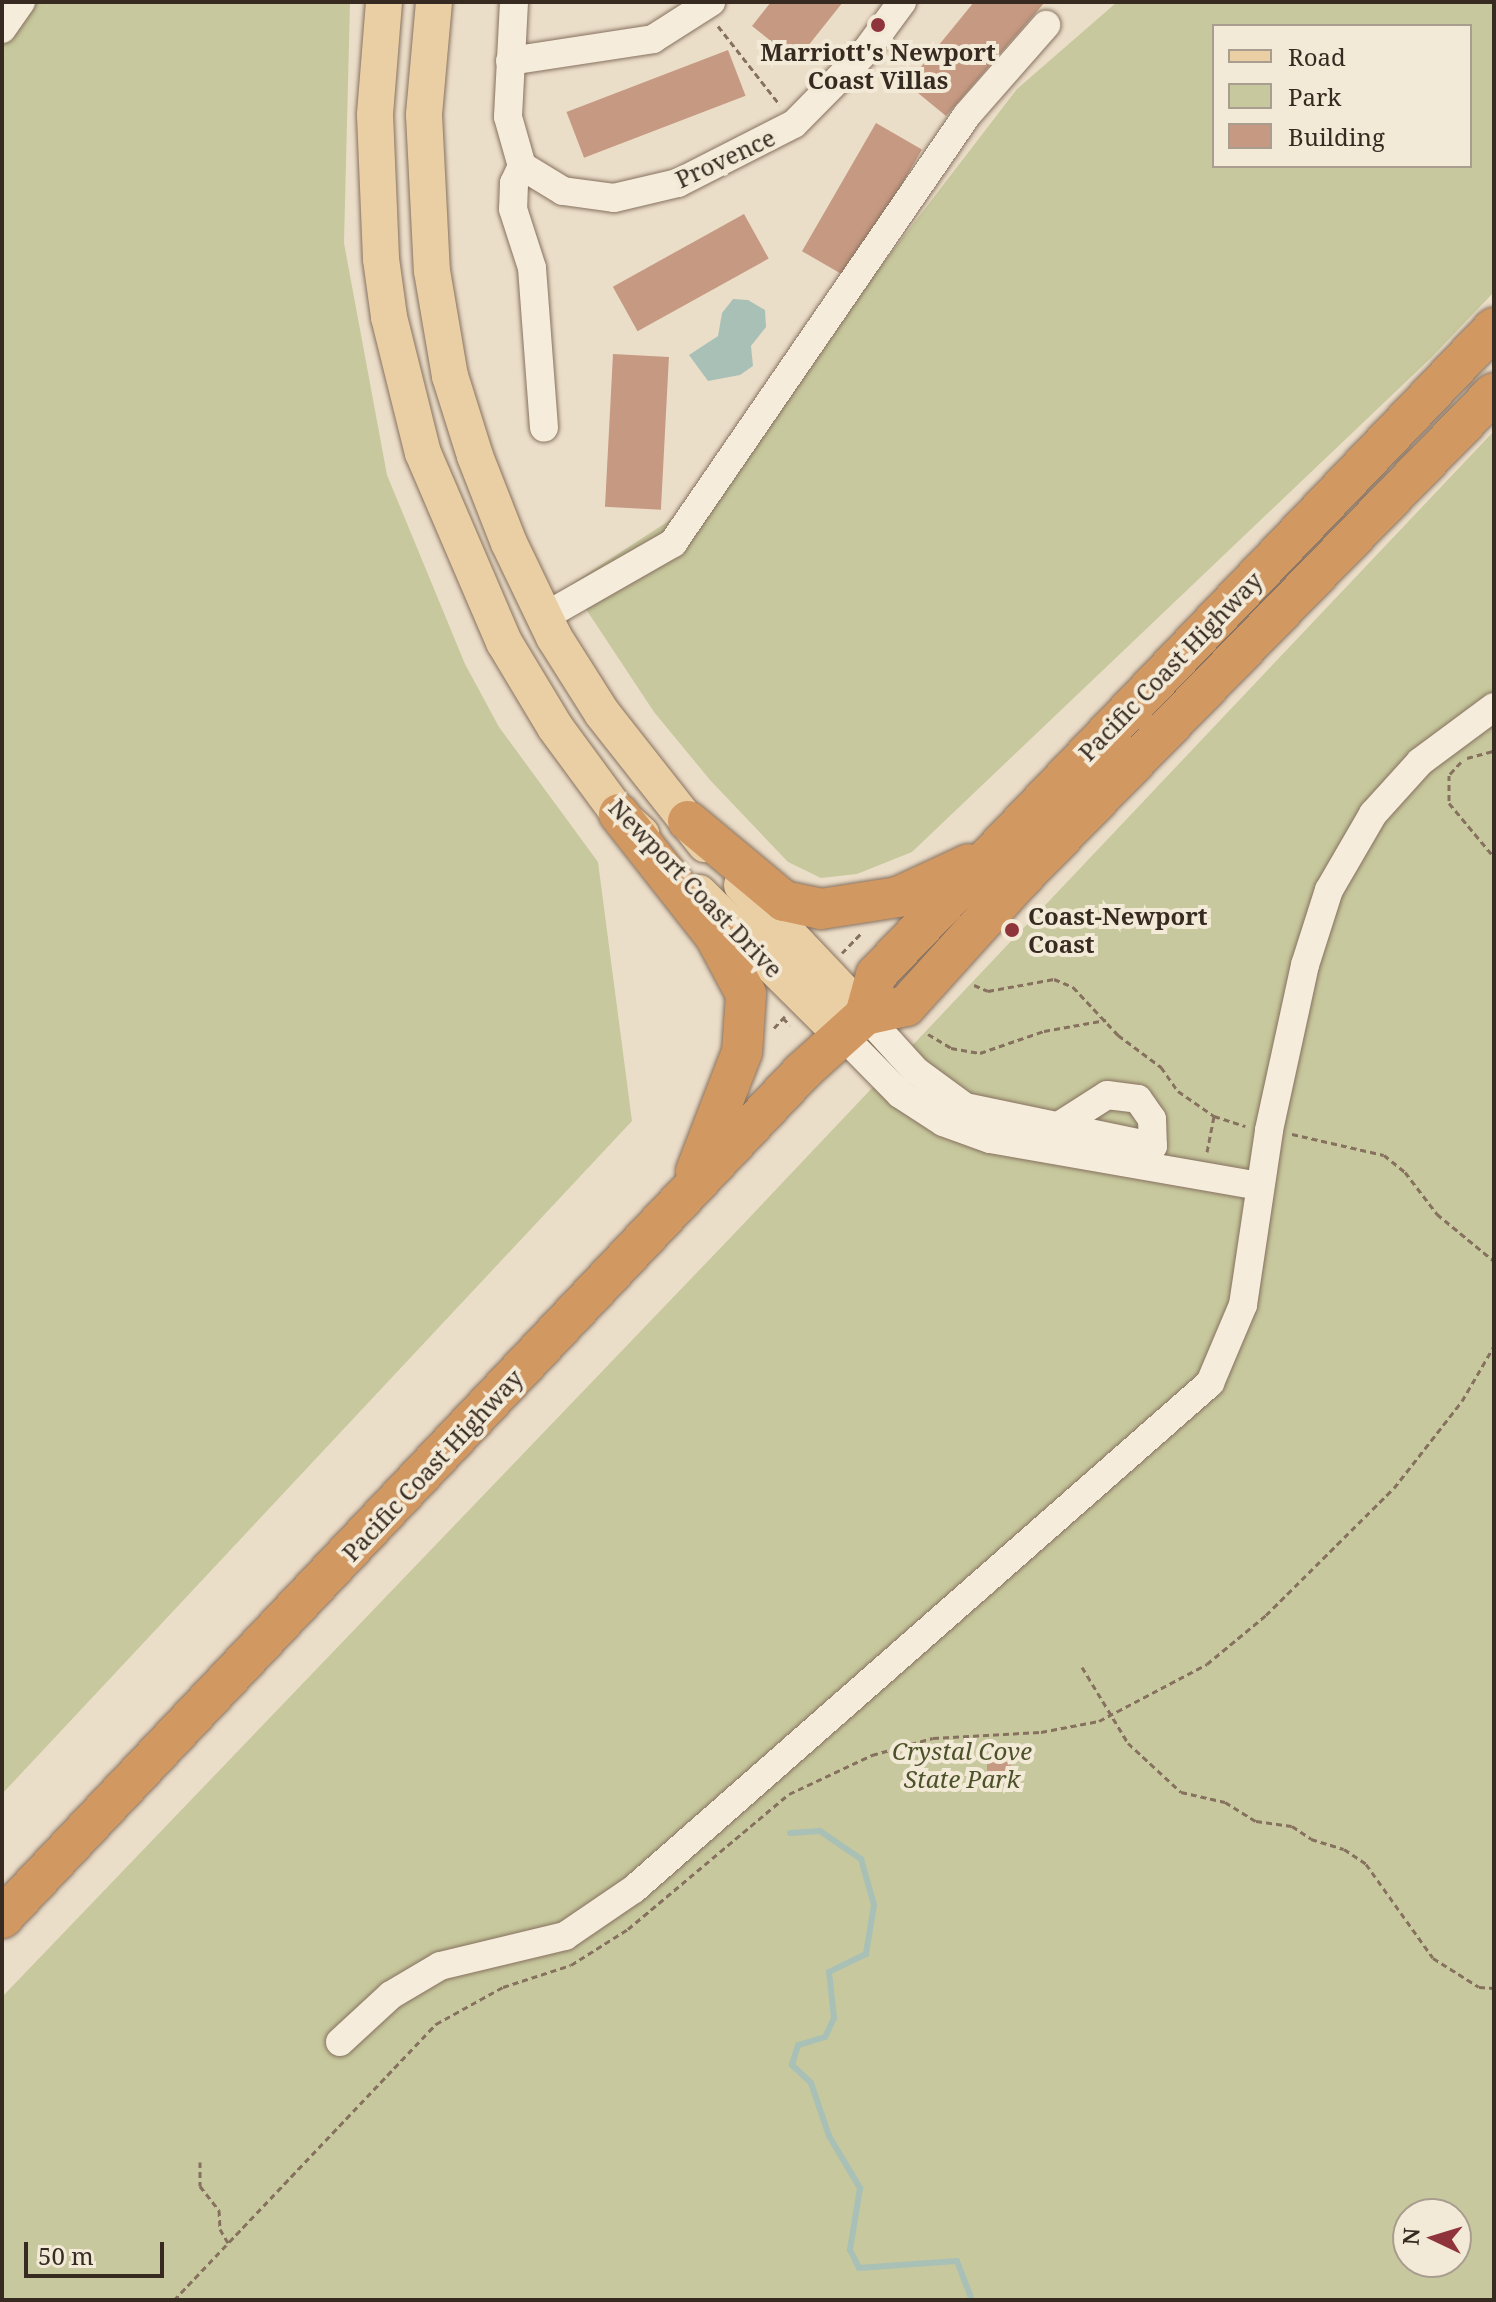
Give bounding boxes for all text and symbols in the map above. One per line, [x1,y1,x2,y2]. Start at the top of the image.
marker: Marriott's Newport Coast Villas [869,16,887,34]
legend [1212,24,1472,168]
place label: Marriott's Newport Coast Villas [760,38,996,94]
text: Road [1288,40,1346,73]
text: Park [1288,80,1341,113]
text: Building [1288,120,1385,153]
street label: Provence [671,122,779,194]
street label: Pacific Coast Highway [1072,566,1268,766]
street label: Newport Coast Drive [603,793,789,983]
place label: Coast-Newport Coast [1028,902,1208,958]
marker: Coast-Newport Coast [1003,921,1021,939]
street label: Pacific Coast Highway [336,1363,528,1567]
park label: Crystal Cove State Park [892,1737,1032,1793]
north arrow [1392,2198,1472,2278]
scale bar [28,2226,168,2276]
text: N [1394,2227,1426,2246]
text: 50 m [38,2239,94,2272]

